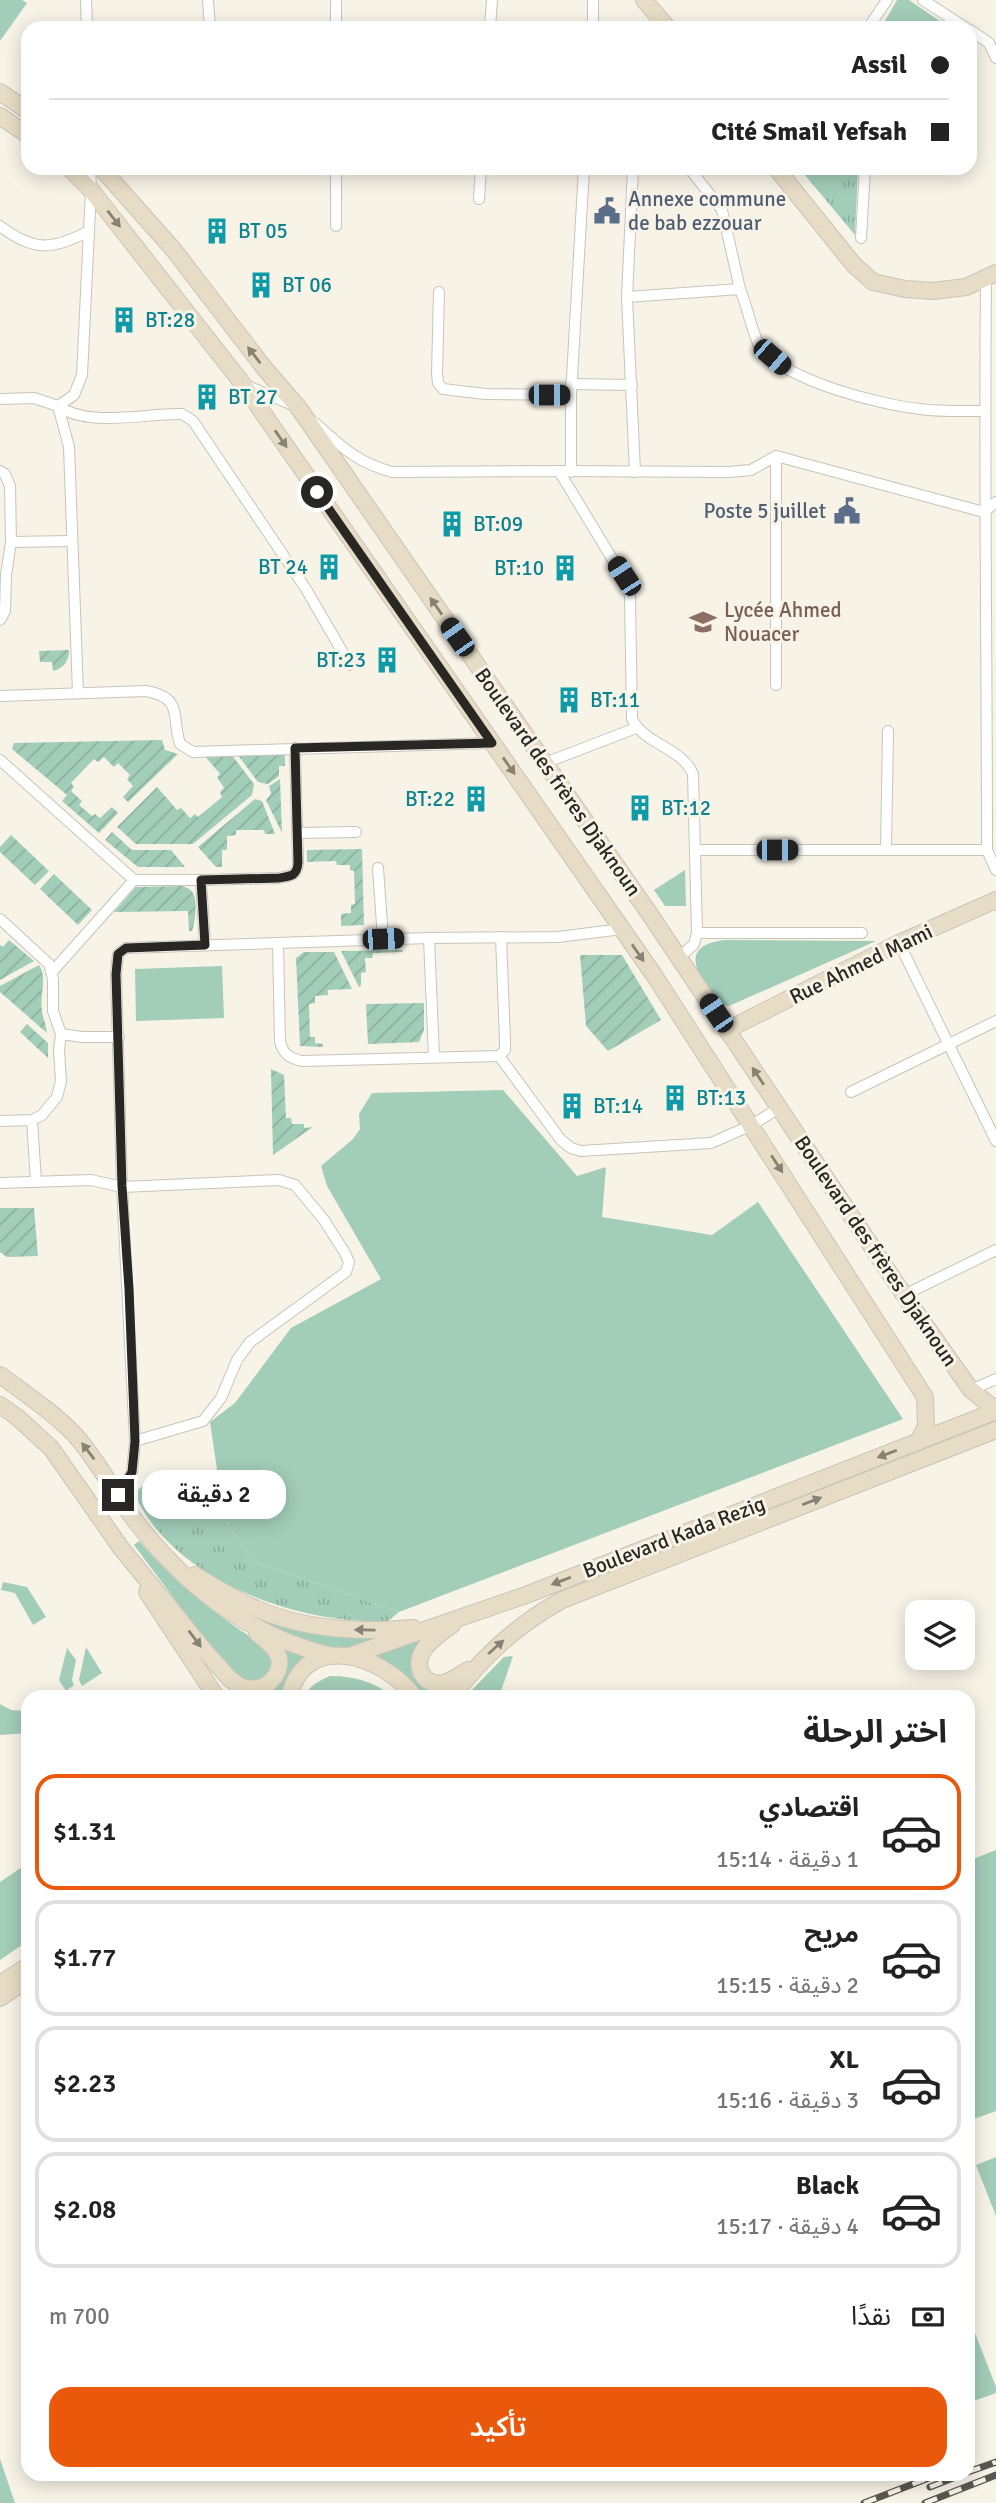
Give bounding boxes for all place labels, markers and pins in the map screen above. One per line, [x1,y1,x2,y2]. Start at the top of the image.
place label: Annexe commune de bab ezzouar [628,186,786,236]
public building icon: Annexe commune de bab ezzouar [592,196,622,226]
building icon: BT 05 [202,216,232,246]
place label: BT 05 [238,218,288,244]
building icon: BT 06 [246,270,276,300]
place label: BT 06 [282,272,332,298]
building icon: BT:28 [109,305,139,335]
place label: BT:28 [145,307,195,333]
building icon: BT 27 [192,382,222,412]
place label: BT 27 [228,384,278,410]
public building icon: Poste 5 juillet [832,496,862,526]
place label: Poste 5 juillet [704,498,826,524]
building icon: BT:09 [437,509,467,539]
place label: BT:09 [473,511,523,537]
building icon: BT 24 [314,552,344,582]
building icon: BT:10 [550,553,580,583]
place label: BT 24 [258,554,308,580]
place label: BT:10 [494,555,544,581]
place label: Lycée Ahmed Nouacer [724,597,842,647]
school or university icon: Lycée Ahmed Nouacer [688,607,718,637]
building icon: BT:23 [372,645,402,675]
place label: BT:23 [316,647,366,673]
building icon: BT:11 [554,685,584,715]
place label: BT:11 [590,687,640,713]
building icon: BT:22 [461,784,491,814]
place label: BT:22 [405,786,455,812]
building icon: BT:12 [625,793,655,823]
place label: BT:12 [661,795,711,821]
building icon: BT:13 [660,1083,690,1113]
place label: BT:13 [696,1085,746,1111]
building icon: BT:14 [557,1091,587,1121]
place label: BT:14 [593,1093,643,1119]

